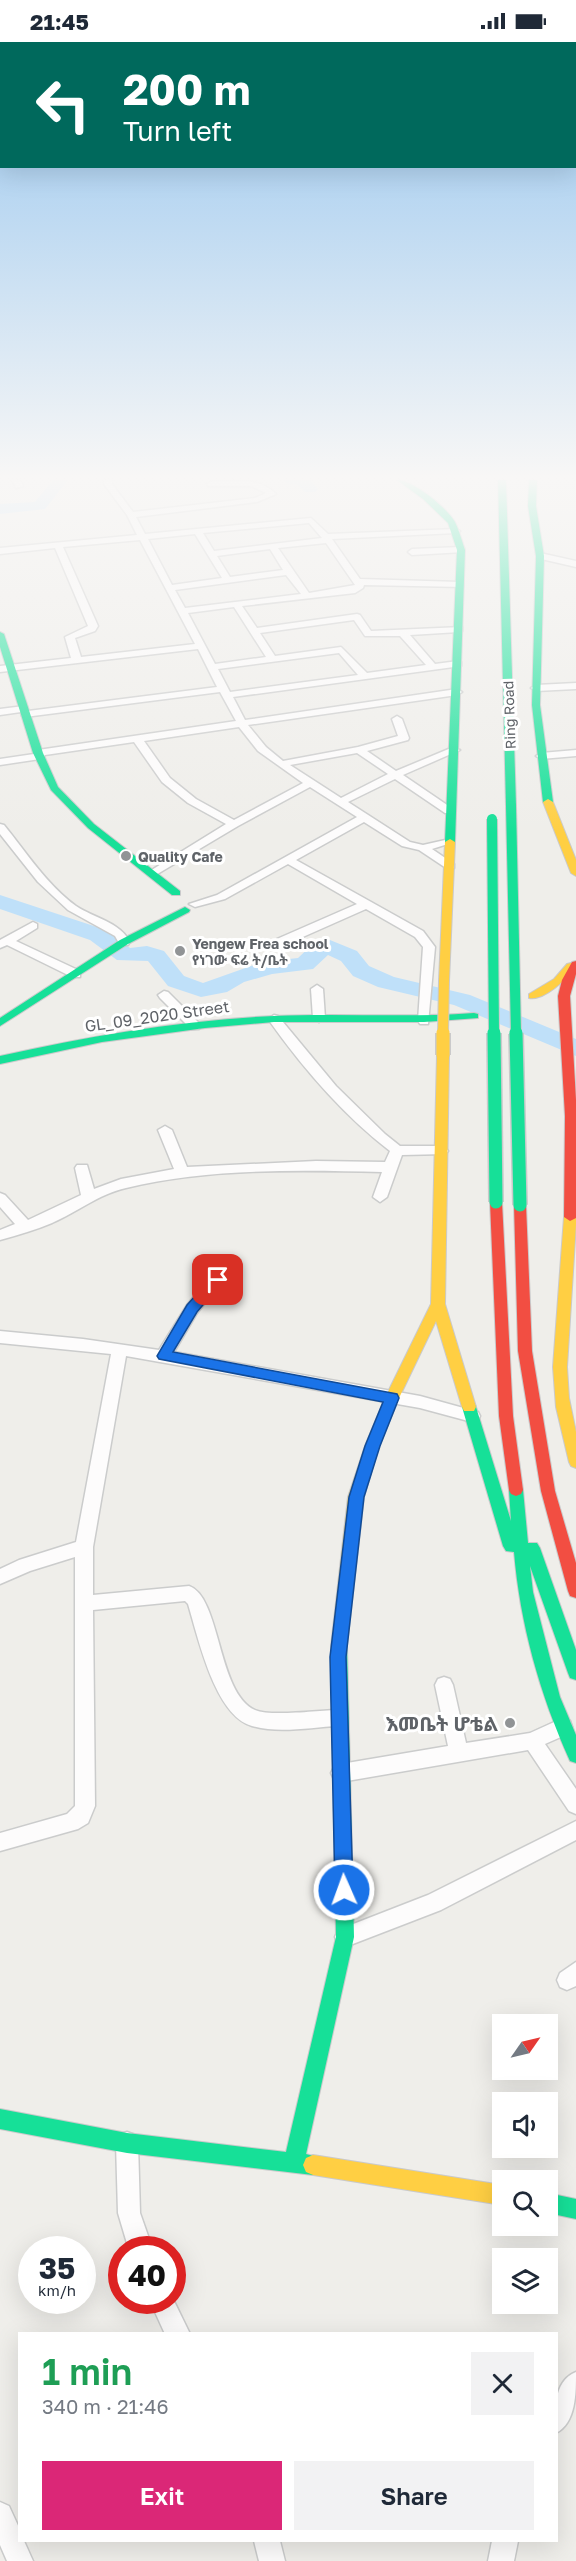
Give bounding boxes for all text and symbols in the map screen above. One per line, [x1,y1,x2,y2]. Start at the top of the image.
text: 21:45 [30,8,89,35]
text: 200 m [123,64,250,114]
icon: left [24,66,102,144]
text: Turn left [123,115,232,147]
street label: Ring Road [499,681,519,749]
place label: Quality Cafe [138,848,223,865]
marker: Quality Cafe [119,849,133,863]
place label: Yengew Frea school የነገው ፍሬ ት/ቤት [192,935,329,968]
marker: Yengew Frea school የነገው ፍሬ ት/ቤት [173,944,187,958]
street label: GL_09_2020 Street [83,996,231,1036]
pin [192,1254,243,1305]
icon: arrive [201,1263,234,1296]
place label: እመቤት ሆቴል [385,1711,498,1735]
marker: እመቤት ሆቴል [503,1716,517,1730]
position arrow [312,1858,376,1922]
north arrow [492,2014,558,2080]
map controls [492,2014,558,2314]
button: sound [492,2092,558,2158]
button: search [492,2170,558,2236]
speed limit sign: 40 [108,2236,186,2314]
button: layers [492,2248,558,2314]
text: 35 [39,2250,75,2286]
text: km/h [38,2281,76,2299]
text: 1 min [42,2350,132,2393]
button: close [471,2352,534,2415]
text: 340 m · 21:46 [42,2394,169,2418]
button: Exit [42,2461,282,2530]
button: Share [294,2461,534,2530]

